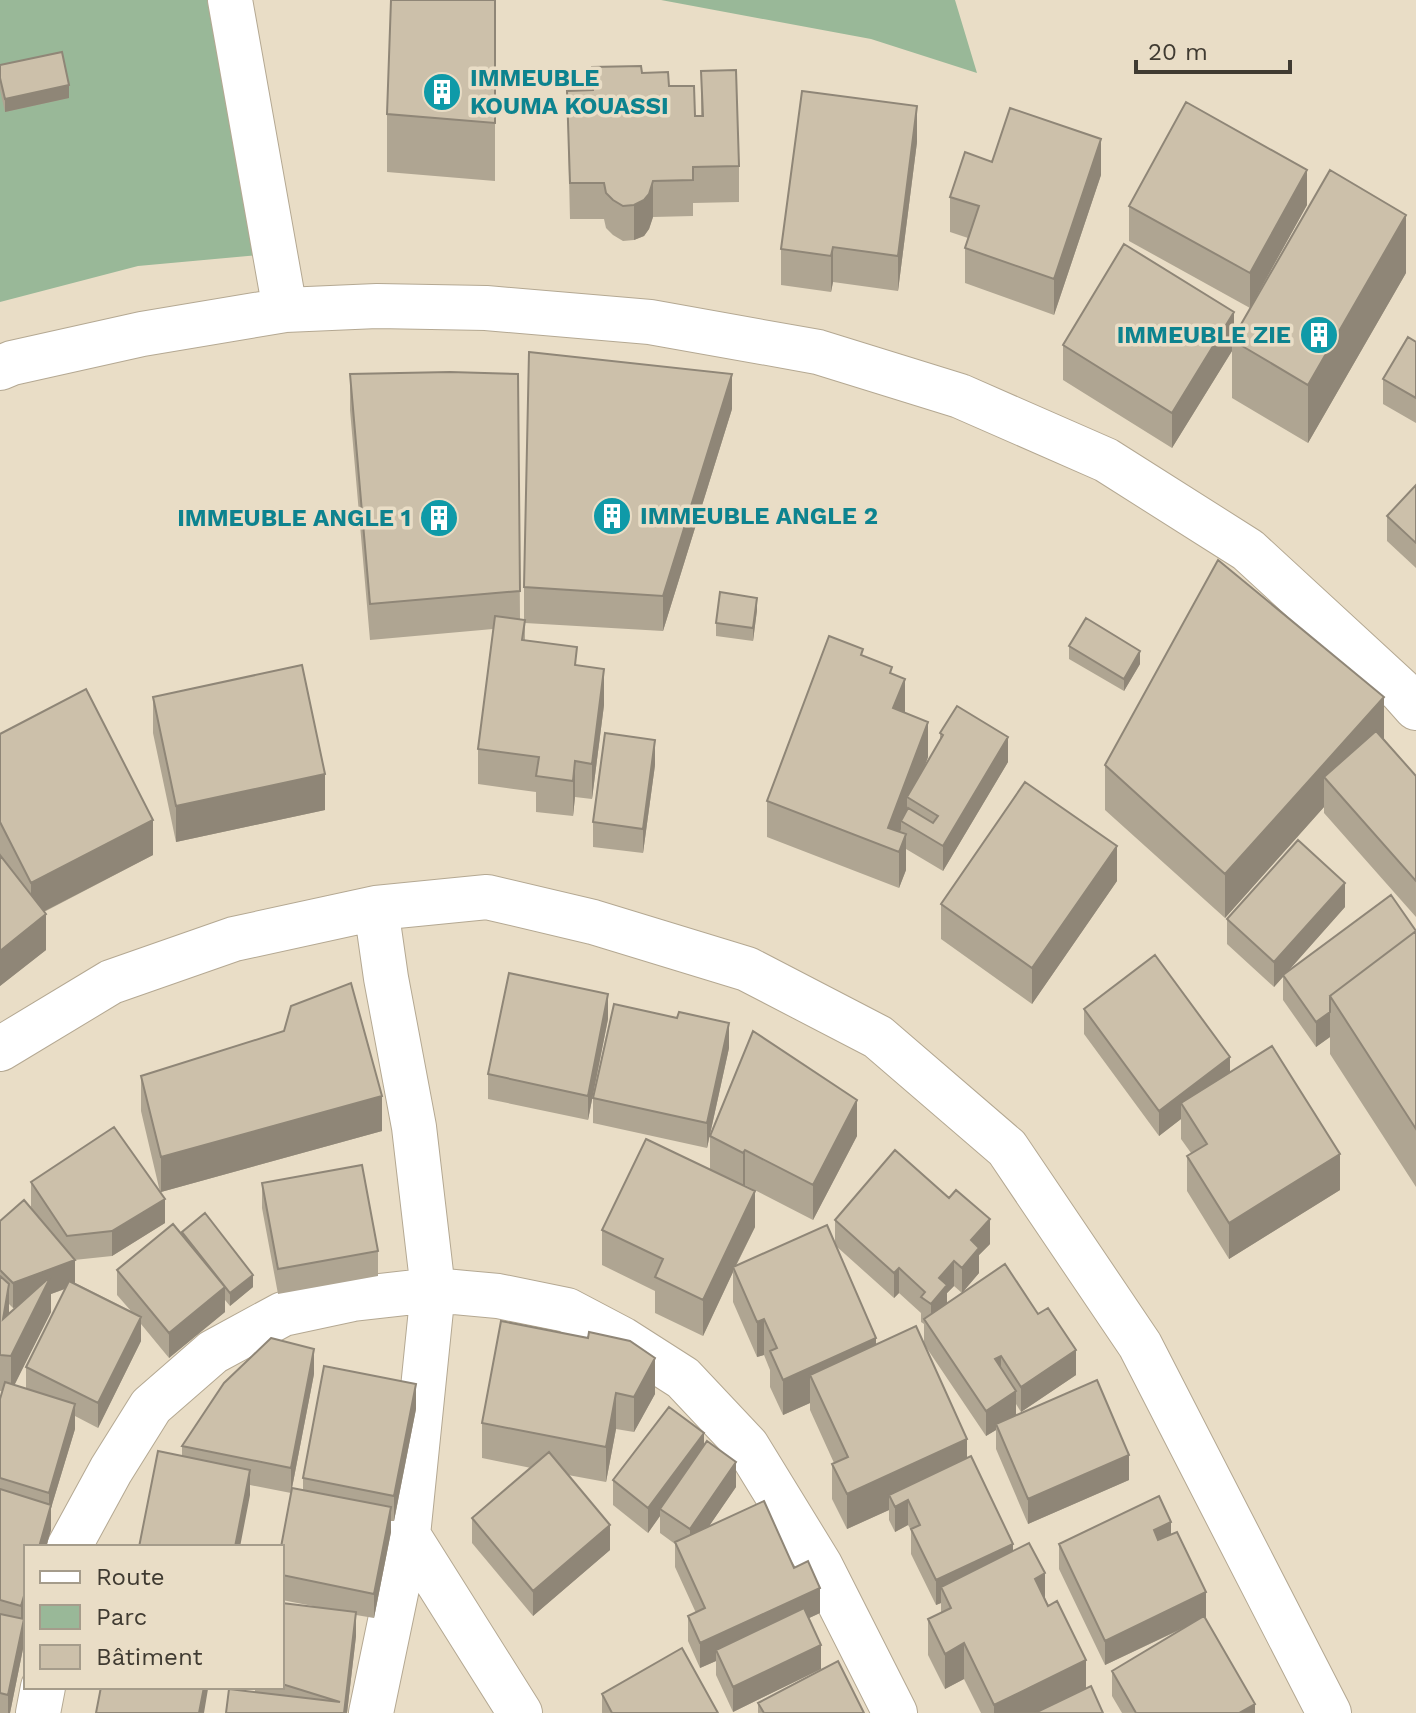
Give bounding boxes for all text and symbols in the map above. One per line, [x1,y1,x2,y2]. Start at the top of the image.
scale bar [1136,24,1290,74]
text: 20 m [1148,38,1208,66]
place label: IMMEUBLE KOUMA KOUASSI [470,64,669,120]
building icon: IMMEUBLE KOUMA KOUASSI [421,71,463,113]
building icon: IMMEUBLE ZIE [1298,314,1340,356]
place label: IMMEUBLE ZIE [1117,321,1291,349]
building icon: IMMEUBLE ANGLE 2 [591,495,633,537]
building icon: IMMEUBLE ANGLE 1 [418,497,460,539]
place label: IMMEUBLE ANGLE 2 [640,502,878,530]
place label: IMMEUBLE ANGLE 1 [177,504,411,532]
legend [24,1545,284,1689]
text: Route [96,1563,165,1591]
text: Parc [96,1603,147,1631]
text: Bâtiment [96,1643,203,1671]

